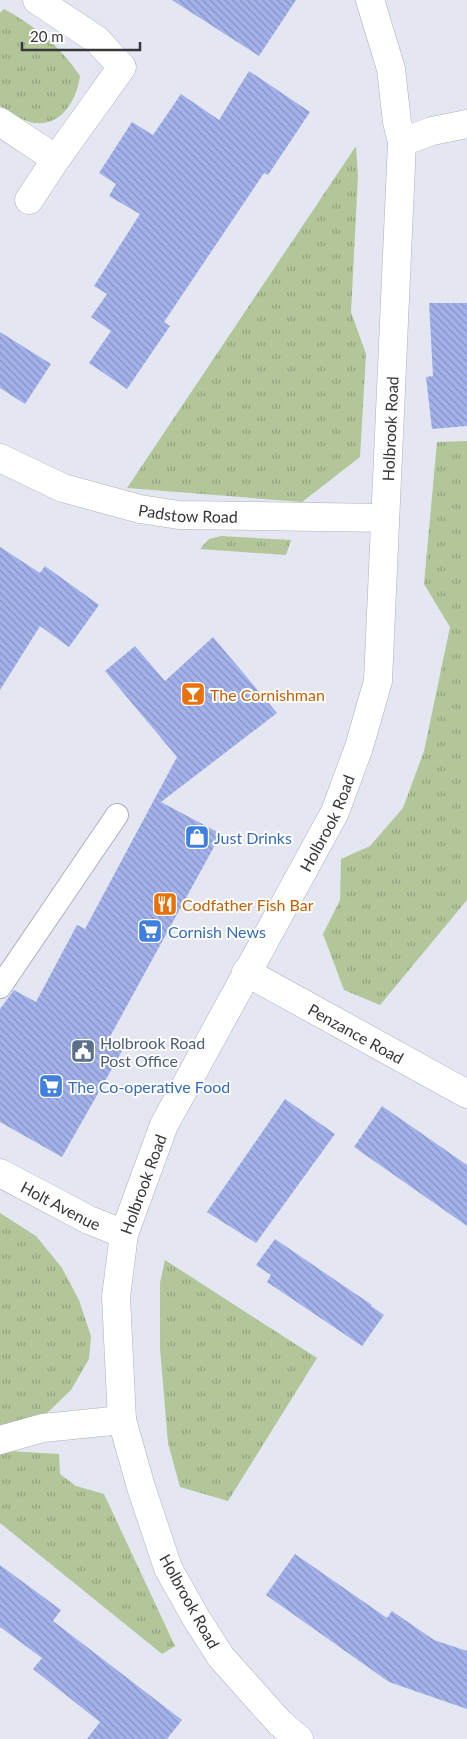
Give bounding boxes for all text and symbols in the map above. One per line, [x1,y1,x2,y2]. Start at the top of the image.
scale bar [22,20,140,52]
text: 20 m [30,27,64,45]
street label: Holbrook Road [377,376,401,482]
street label: Padstow Road [137,499,238,525]
bar icon: The Cornishman [180,681,206,707]
place label: The Cornishman [210,685,325,704]
street label: Holbrook Road [295,772,357,875]
shop icon: Just Drinks [184,824,210,850]
place label: Just Drinks [214,828,292,847]
restaurant icon: Codfather Fish Bar [152,891,178,917]
place label: Codfather Fish Bar [182,895,314,914]
supermarket icon: Cornish News [137,918,163,944]
place label: Cornish News [168,922,266,941]
street label: Penzance Road [305,999,407,1067]
place label: Holbrook Road Post Office [100,1033,205,1070]
public building icon: Holbrook Road Post Office [70,1038,96,1064]
supermarket icon: The Co-operative Food [38,1073,64,1099]
place label: The Co-operative Food [68,1077,230,1096]
street label: Holbrook Road [115,1131,169,1237]
street label: Holt Avenue [18,1176,104,1233]
street label: Holbrook Road [156,1550,224,1652]

